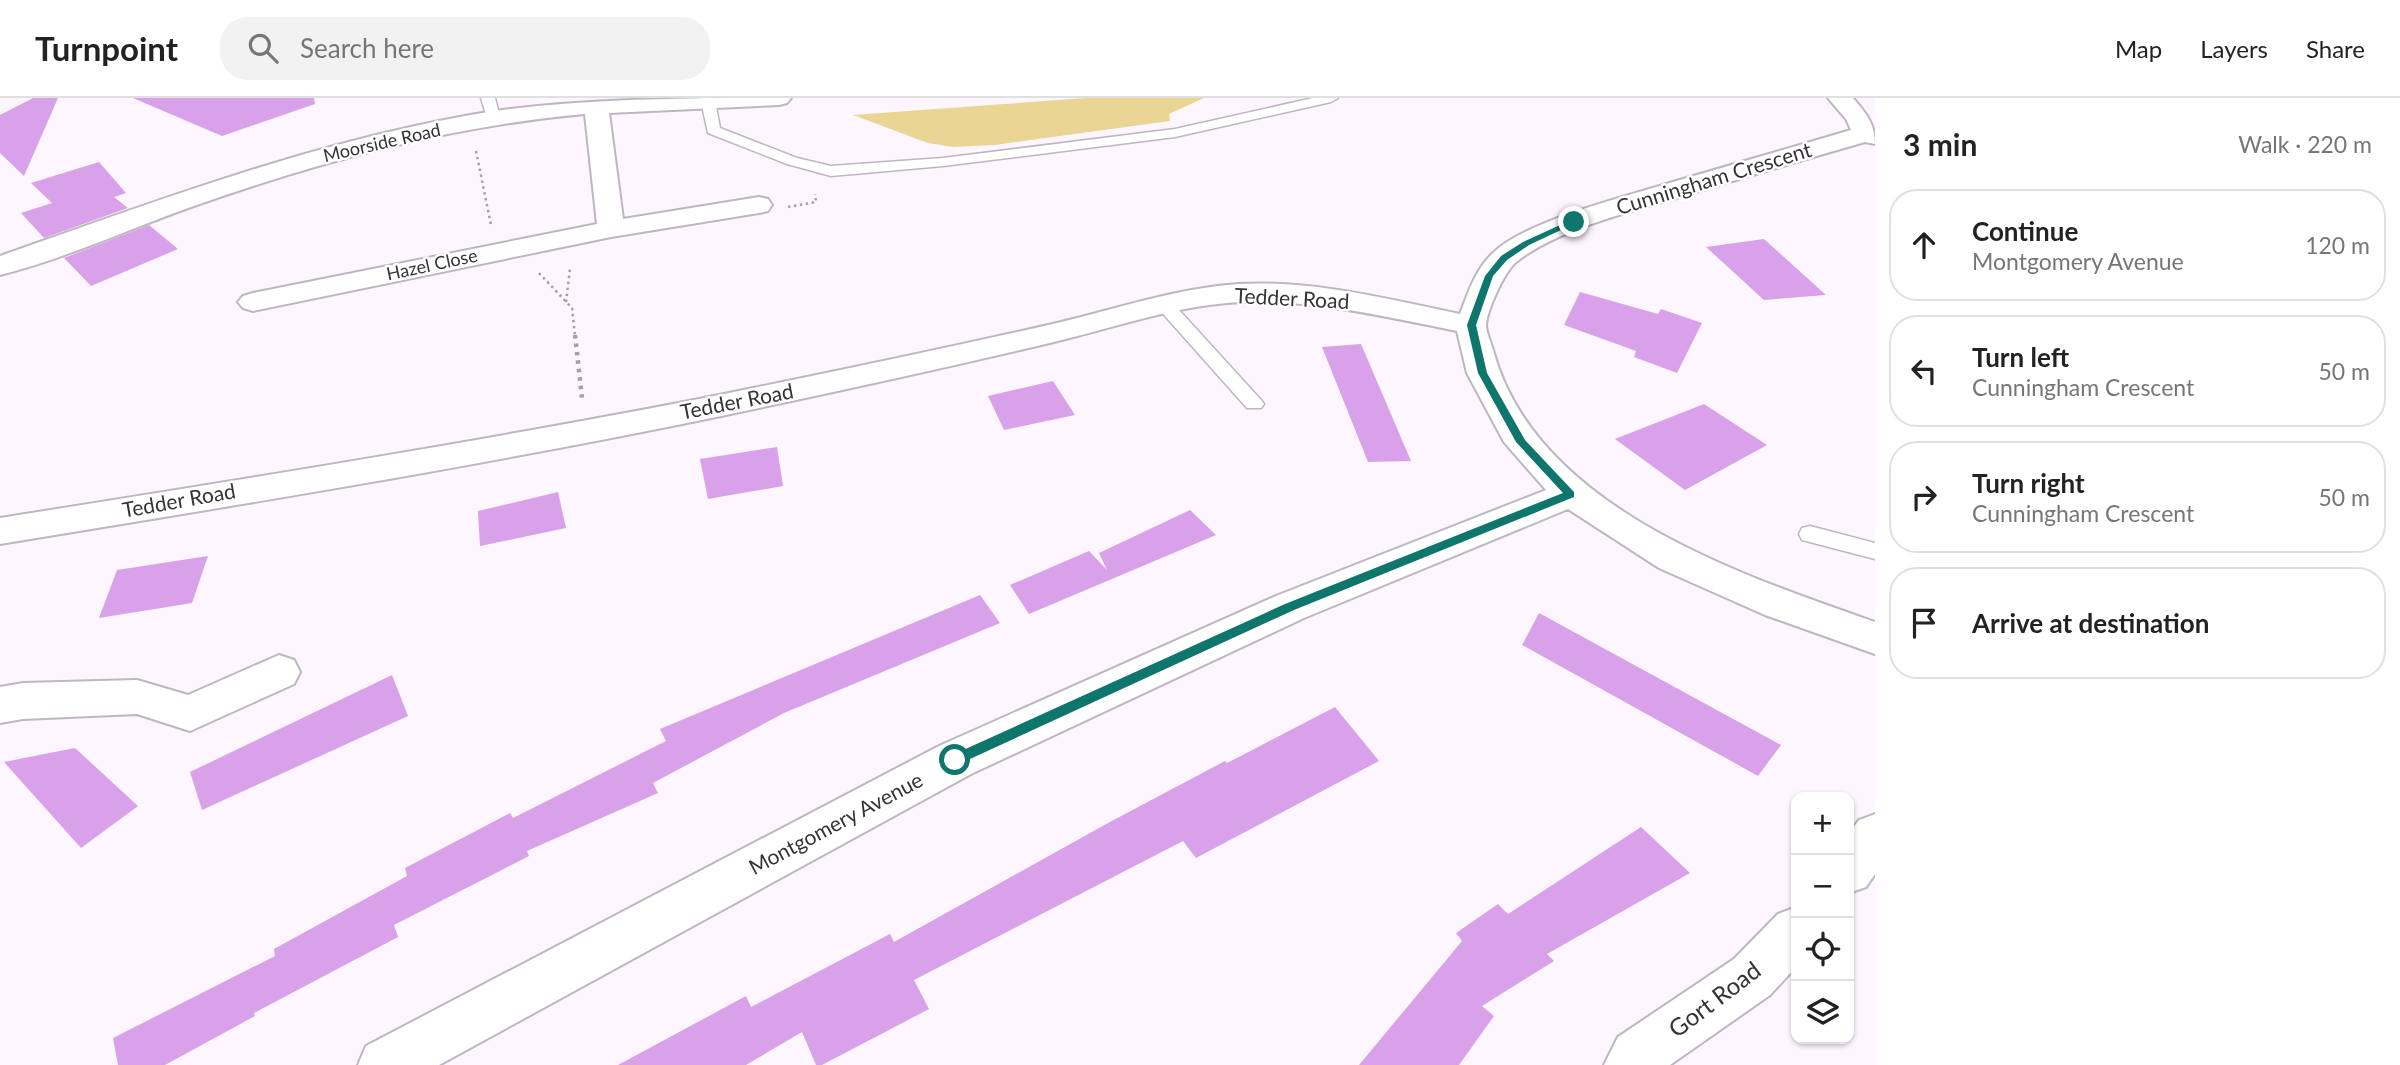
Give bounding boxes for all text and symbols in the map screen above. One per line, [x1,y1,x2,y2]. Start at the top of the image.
search box [220,17,710,80]
text: Turnpoint [35,28,178,68]
icon: search [244,29,282,67]
text: Search here [300,32,434,64]
text: Map [2115,34,2162,63]
text: Layers [2200,34,2268,63]
text: Share [2306,34,2365,63]
street label: Moorside Road [321,118,443,166]
text: 3 min [1903,126,1977,162]
text: Walk · 220 m [2238,130,2372,158]
street label: Cunningham Crescent [1613,136,1815,219]
route end [1558,206,1589,237]
text: Continue [1972,215,2078,247]
icon: ahead [1905,226,1943,264]
text: 120 m [2305,231,2370,259]
street label: Hazel Close [384,244,479,284]
text: Montgomery Avenue [1972,247,2184,275]
street label: Tedder Road [1234,282,1350,313]
text: Turn left [1972,341,2069,373]
icon: left [1905,352,1943,390]
text: 50 m [2319,357,2370,385]
text: Cunningham Crescent [1972,373,2194,401]
street label: Tedder Road [678,377,795,424]
text: Turn right [1972,467,2085,499]
street label: Tedder Road [120,477,237,522]
icon: right [1905,478,1943,516]
text: 50 m [2319,483,2370,511]
text: Cunningham Crescent [1972,499,2194,527]
icon: arrive [1905,604,1943,642]
text: Arrive at destination [1972,607,2209,639]
route start [939,744,970,775]
street label: Montgomery Avenue [744,766,927,879]
map controls [1791,792,1854,1044]
button: + [1791,792,1854,855]
button: − [1791,855,1854,918]
button: locate [1791,918,1854,981]
street label: Gort Road [1662,955,1766,1043]
button: layers [1791,981,1854,1044]

